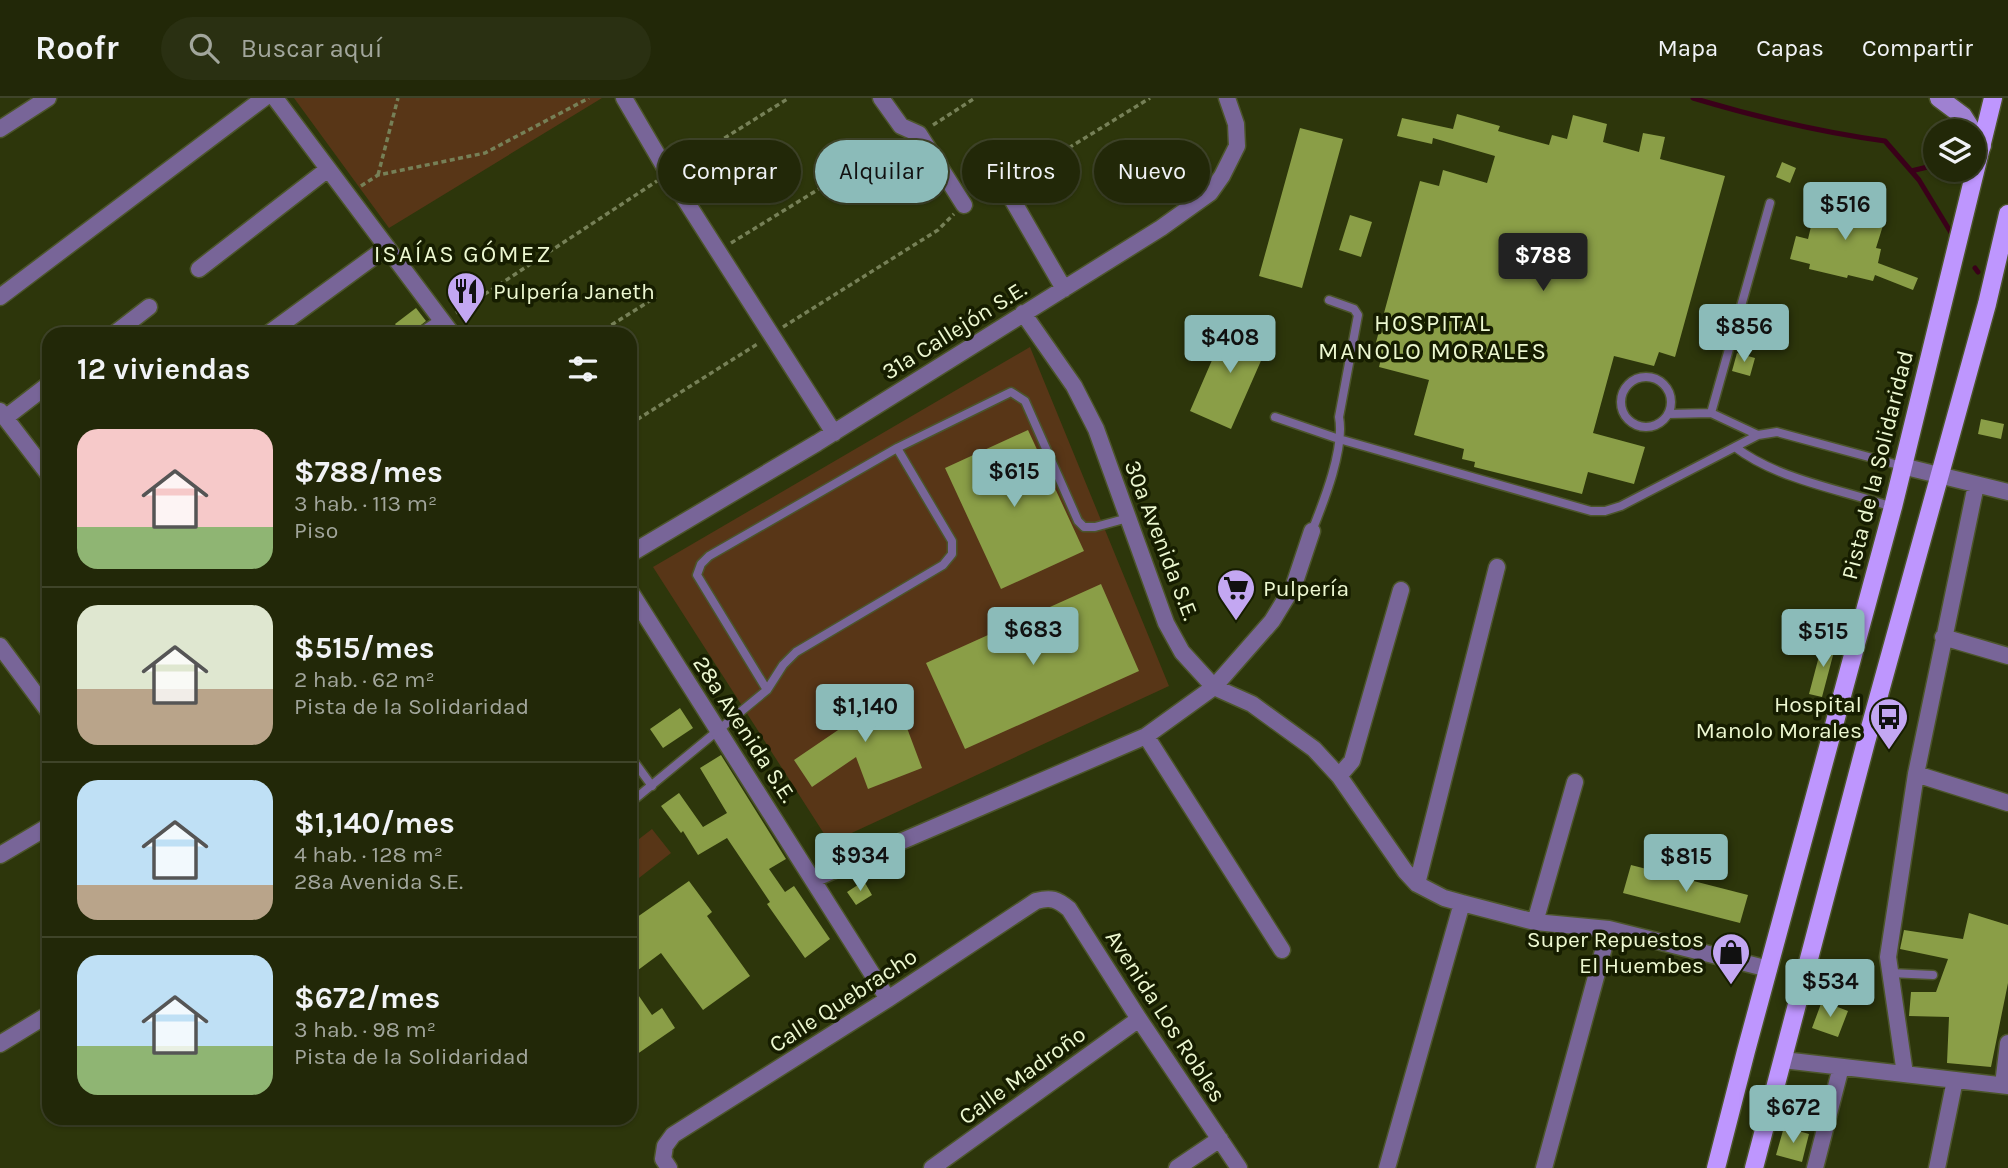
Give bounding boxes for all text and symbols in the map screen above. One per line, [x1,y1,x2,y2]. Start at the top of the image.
search box [161,17,651,80]
text: Roofr [35,29,119,67]
icon: search [185,29,223,67]
text: Buscar aquí [241,33,383,64]
text: Mapa [1657,34,1718,62]
text: Capas [1756,34,1824,62]
text: Compartir [1862,34,1973,62]
map controls [1923,119,1986,182]
button: layers [1923,119,1986,182]
chip: Comprar [658,140,801,203]
chip: Alquilar [815,140,948,203]
chip: Filtros [962,140,1080,203]
chip: Nuevo [1094,140,1210,203]
pin: $516 [1804,183,1886,242]
text: $516 [1819,191,1871,218]
pin: $788 [1502,234,1584,293]
district label: ISAÍAS GÓMEZ [374,239,552,268]
text: $788 [1514,242,1572,269]
restaurant icon: Pulpería Janeth [445,270,487,325]
street label: 31a Callejón S.E. [877,275,1031,386]
place label: Pulpería Janeth [493,278,655,305]
pin: $856 [1703,304,1785,364]
district label: HOSPITAL MANOLO MORALES [1318,309,1548,365]
text: $856 [1715,313,1773,340]
pin: $408 [1189,316,1271,375]
text: $408 [1201,324,1259,351]
street label: Pista de la Solidaridad [1836,348,1919,582]
icon: filters [564,350,602,388]
text: 12 viviendas [77,351,251,387]
pin: $615 [973,450,1055,509]
text: $788/mes [294,454,443,490]
street label: 30a Avenida S.E. [1119,456,1204,624]
icon: home [133,457,217,541]
text: $615 [988,458,1040,485]
text: 3 hab. · 113 m² [294,490,437,517]
text: Piso [294,517,338,544]
supermarket icon: Pulpería [1215,567,1257,622]
place label: Pulpería [1263,575,1349,602]
pin: $683 [992,608,1074,667]
pin: $515 [1782,610,1864,669]
text: $683 [1004,616,1062,643]
text: $515 [1798,618,1848,645]
text: $515/mes [294,630,435,666]
icon: home [133,633,217,717]
street label: 28a Avenida S.E. [687,651,802,808]
text: 2 hab. · 62 m² [294,666,435,693]
pin: $1,140 [808,684,922,744]
place label: Hospital Manolo Morales [1696,691,1862,744]
text: Pista de la Solidaridad [294,693,529,720]
text: $1,140 [832,693,898,720]
bus stop icon: Hospital Manolo Morales [1868,696,1910,751]
text: $1,140/mes [294,805,455,841]
icon: home [133,808,217,892]
pin: $934 [819,834,901,893]
pin: $815 [1645,834,1727,894]
text: 4 hab. · 128 m² [294,841,443,868]
text: $934 [831,842,889,869]
text: $815 [1660,843,1712,870]
text: 28a Avenida S.E. [294,868,463,895]
street label: Avenida Los Robles [1100,925,1231,1108]
place label: Super Repuestos El Huembes [1527,926,1704,979]
shop icon: Super Repuestos El Huembes [1710,931,1752,986]
street label: Calle Quebracho [764,943,922,1058]
pin: $534 [1789,960,1871,1019]
text: $534 [1801,968,1859,995]
text: $672/mes [294,980,440,1016]
icon: home [133,983,217,1067]
text: 3 hab. · 98 m² [294,1016,436,1043]
street label: Calle Madroño [954,1020,1091,1130]
text: Pista de la Solidaridad [294,1043,529,1070]
pin: $672 [1752,1086,1834,1145]
text: $672 [1765,1094,1821,1121]

